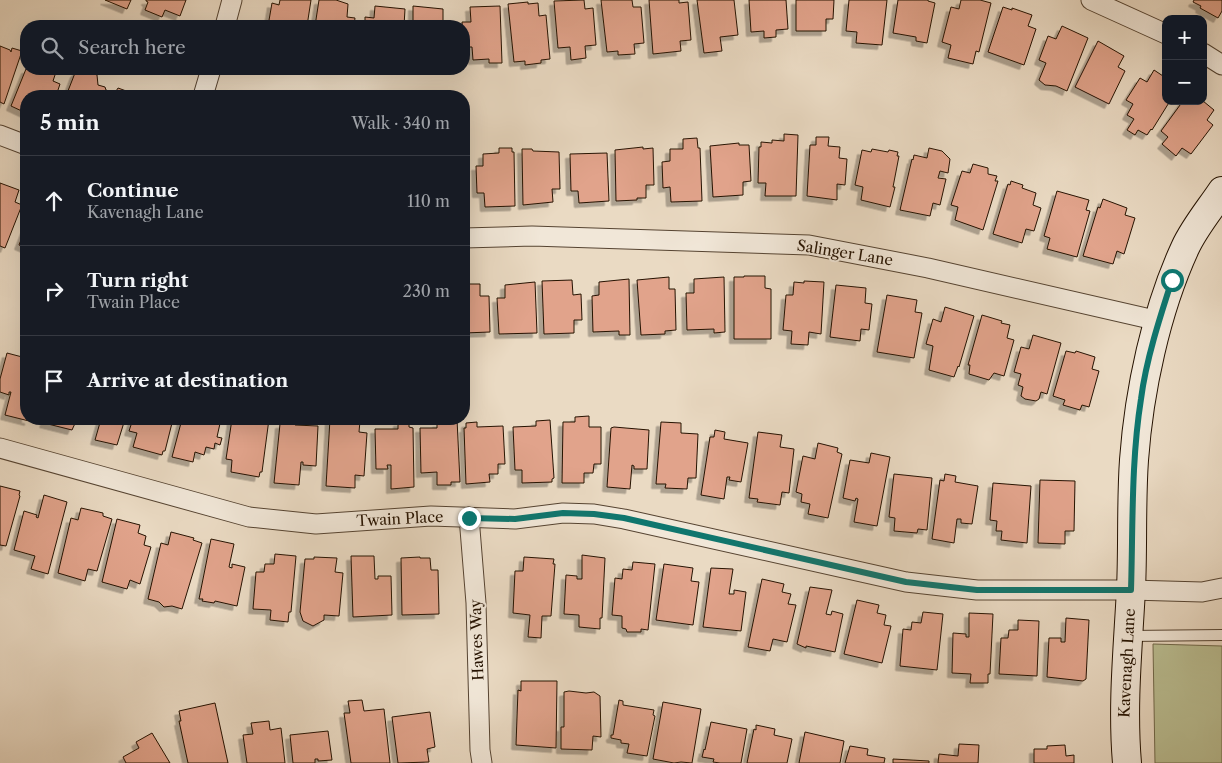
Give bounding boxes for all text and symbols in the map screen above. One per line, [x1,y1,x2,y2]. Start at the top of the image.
map controls [1162,15,1207,105]
button: + [1162,15,1207,60]
search box [20,20,470,75]
icon: search [38,34,66,62]
text: Search here [78,36,186,59]
button: − [1162,60,1207,105]
text: 5 min [40,110,100,135]
text: Walk · 340 m [351,113,450,133]
text: Continue [87,179,179,202]
icon: ahead [40,187,68,215]
text: 110 m [407,191,450,211]
text: Kavenagh Lane [87,202,204,222]
street label: Salinger Lane [796,236,894,269]
text: Turn right [87,269,188,292]
route start [1161,269,1184,292]
icon: right [40,277,68,305]
text: 230 m [403,281,450,301]
text: Twain Place [87,292,180,312]
icon: arrive [40,367,68,395]
text: Arrive at destination [87,369,288,392]
street label: Twain Place [356,507,444,530]
route end [458,507,481,530]
street label: Hawes Way [466,598,487,681]
street label: Kavenagh Lane [1114,608,1139,718]

